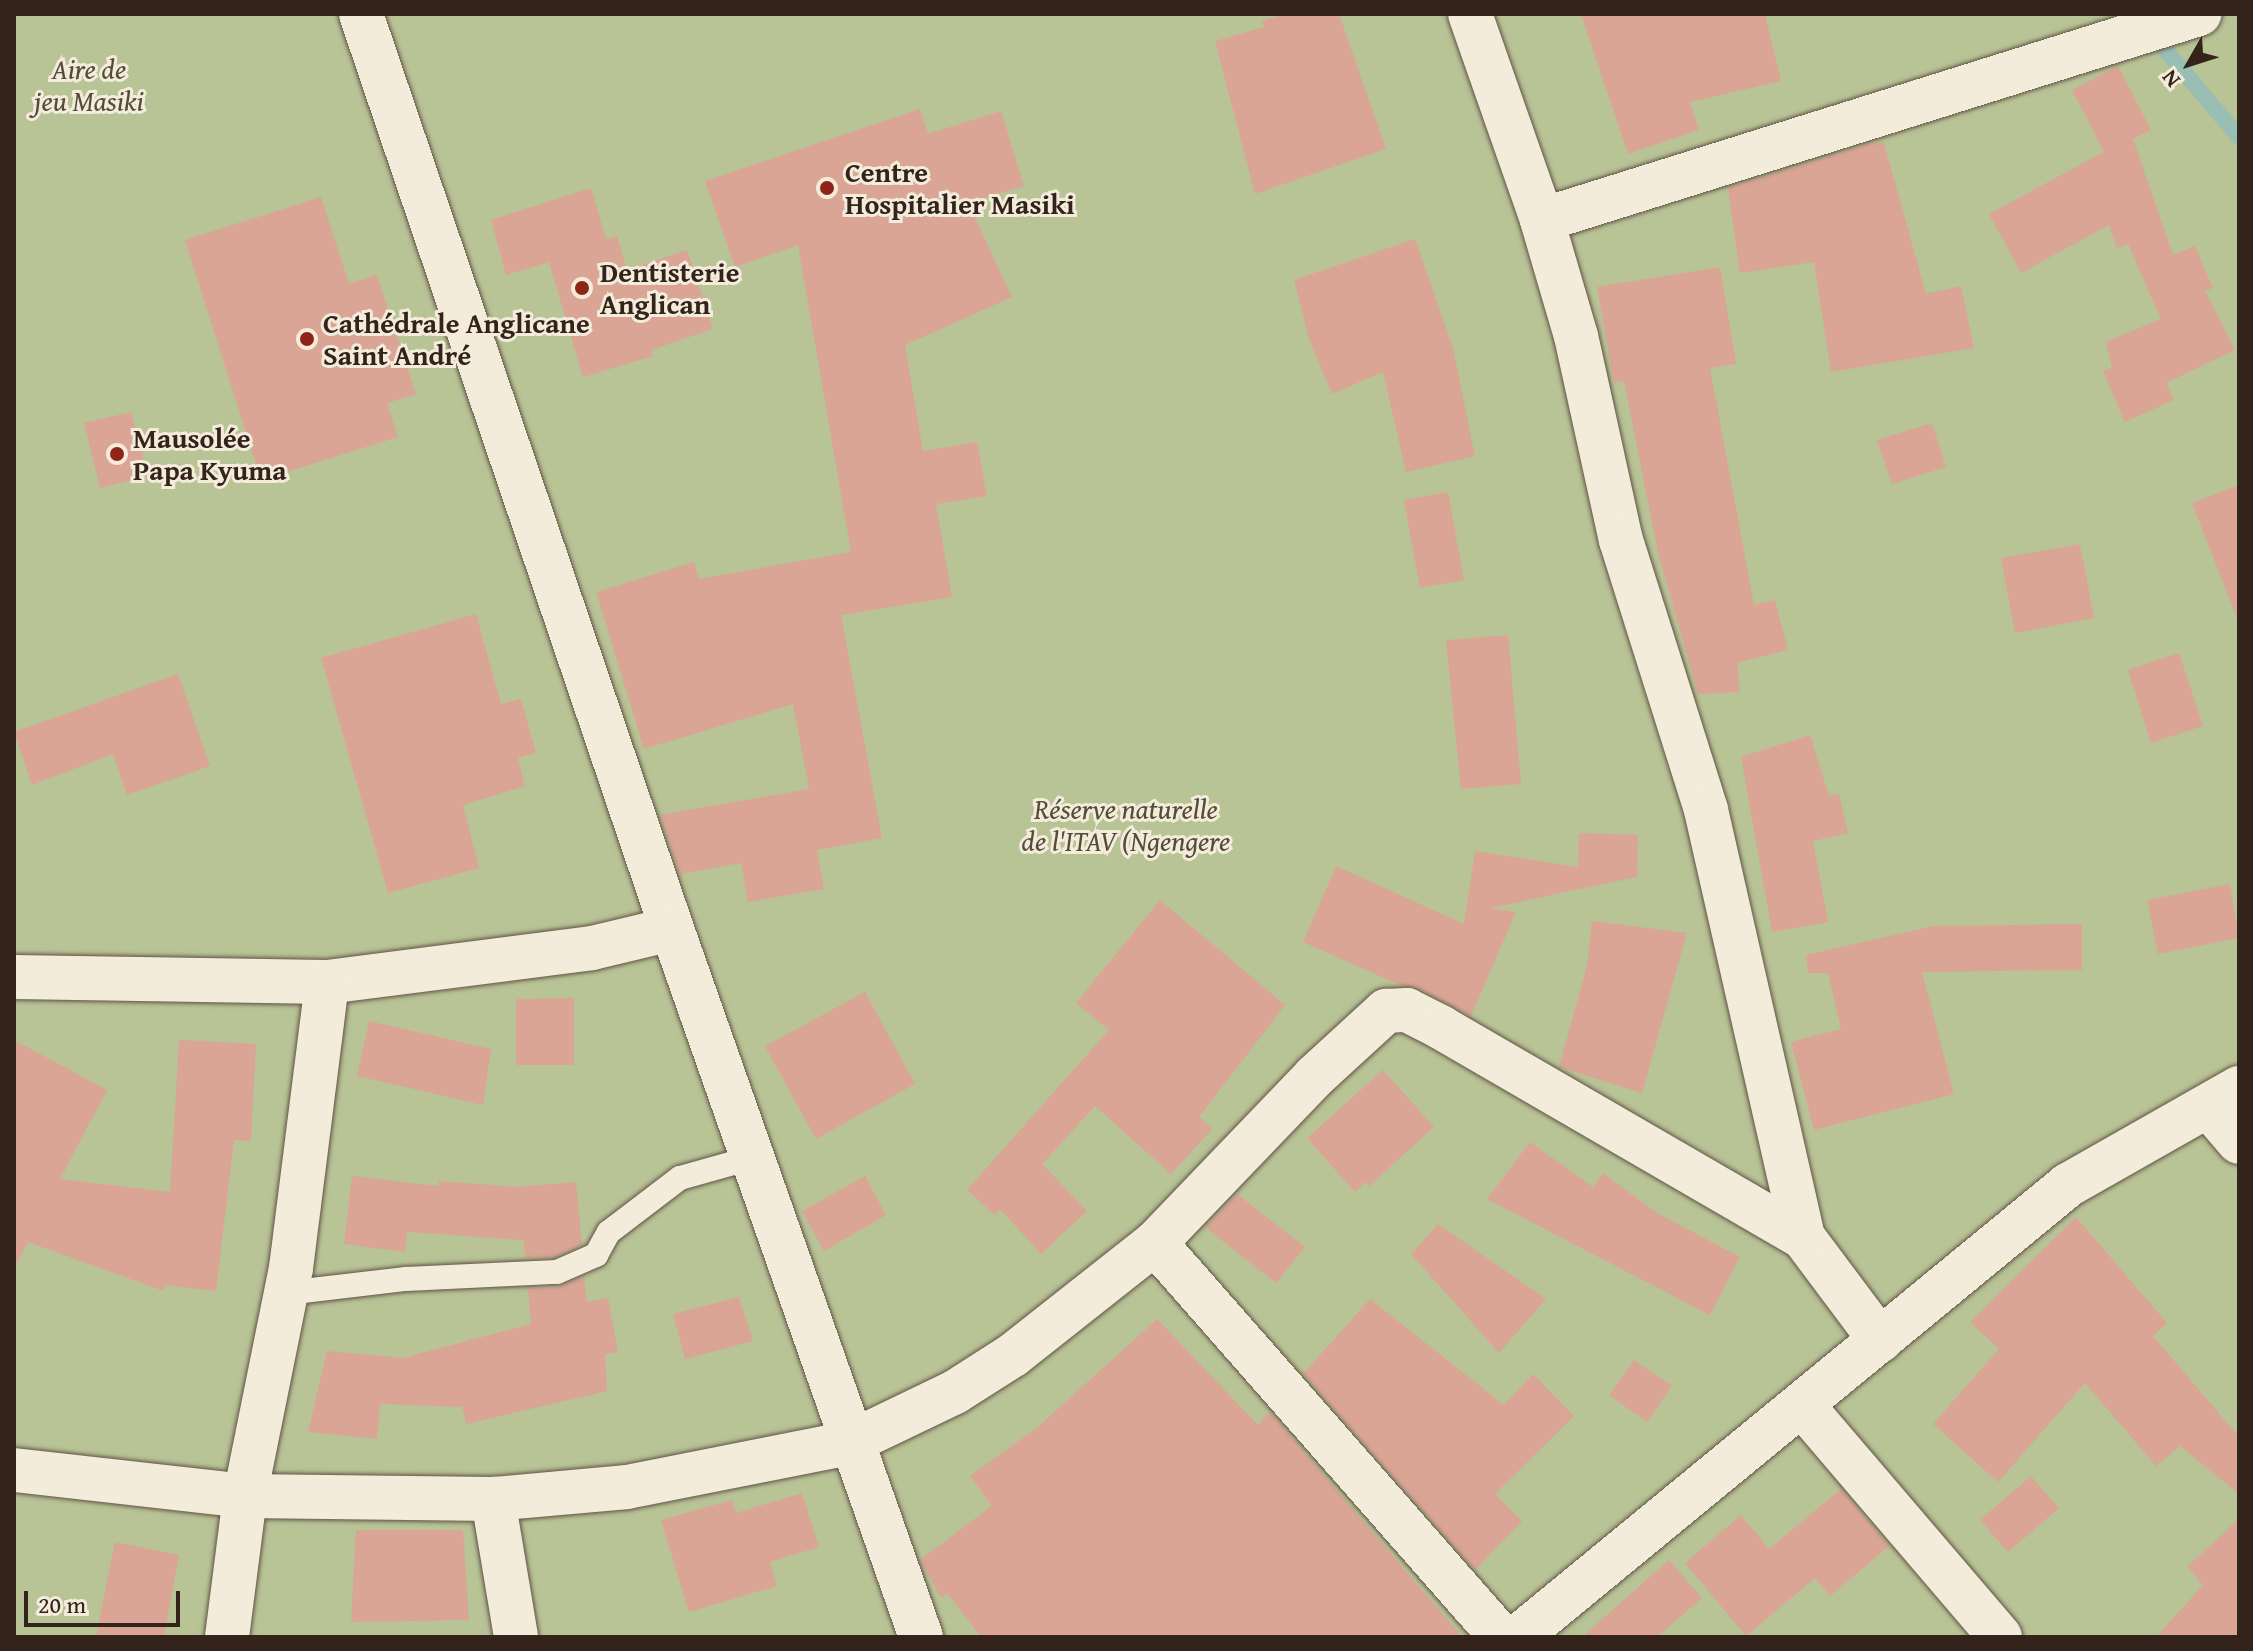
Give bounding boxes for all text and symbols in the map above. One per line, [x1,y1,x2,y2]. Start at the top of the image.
north arrow [2149,24,2229,104]
park label: Aire de jeu Masiki [34,52,144,118]
text: N [2153,63,2187,95]
place label: Centre Hospitalier Masiki [845,155,1075,221]
marker: Centre Hospitalier Masiki [816,177,838,199]
place label: Dentisterie Anglican [600,255,739,321]
marker: Dentisterie Anglican [571,277,593,299]
place label: Cathédrale Anglicane Saint André [323,306,590,372]
marker: Cathédrale Anglicane Saint André [298,330,316,348]
place label: Mausolée Papa Kyuma [133,421,287,487]
marker: Mausolée Papa Kyuma [108,445,126,463]
park label: Réserve naturelle de l'ITAV (Ngengere [1022,792,1230,858]
scale bar [28,1575,184,1625]
text: 20 m [38,1587,86,1622]

